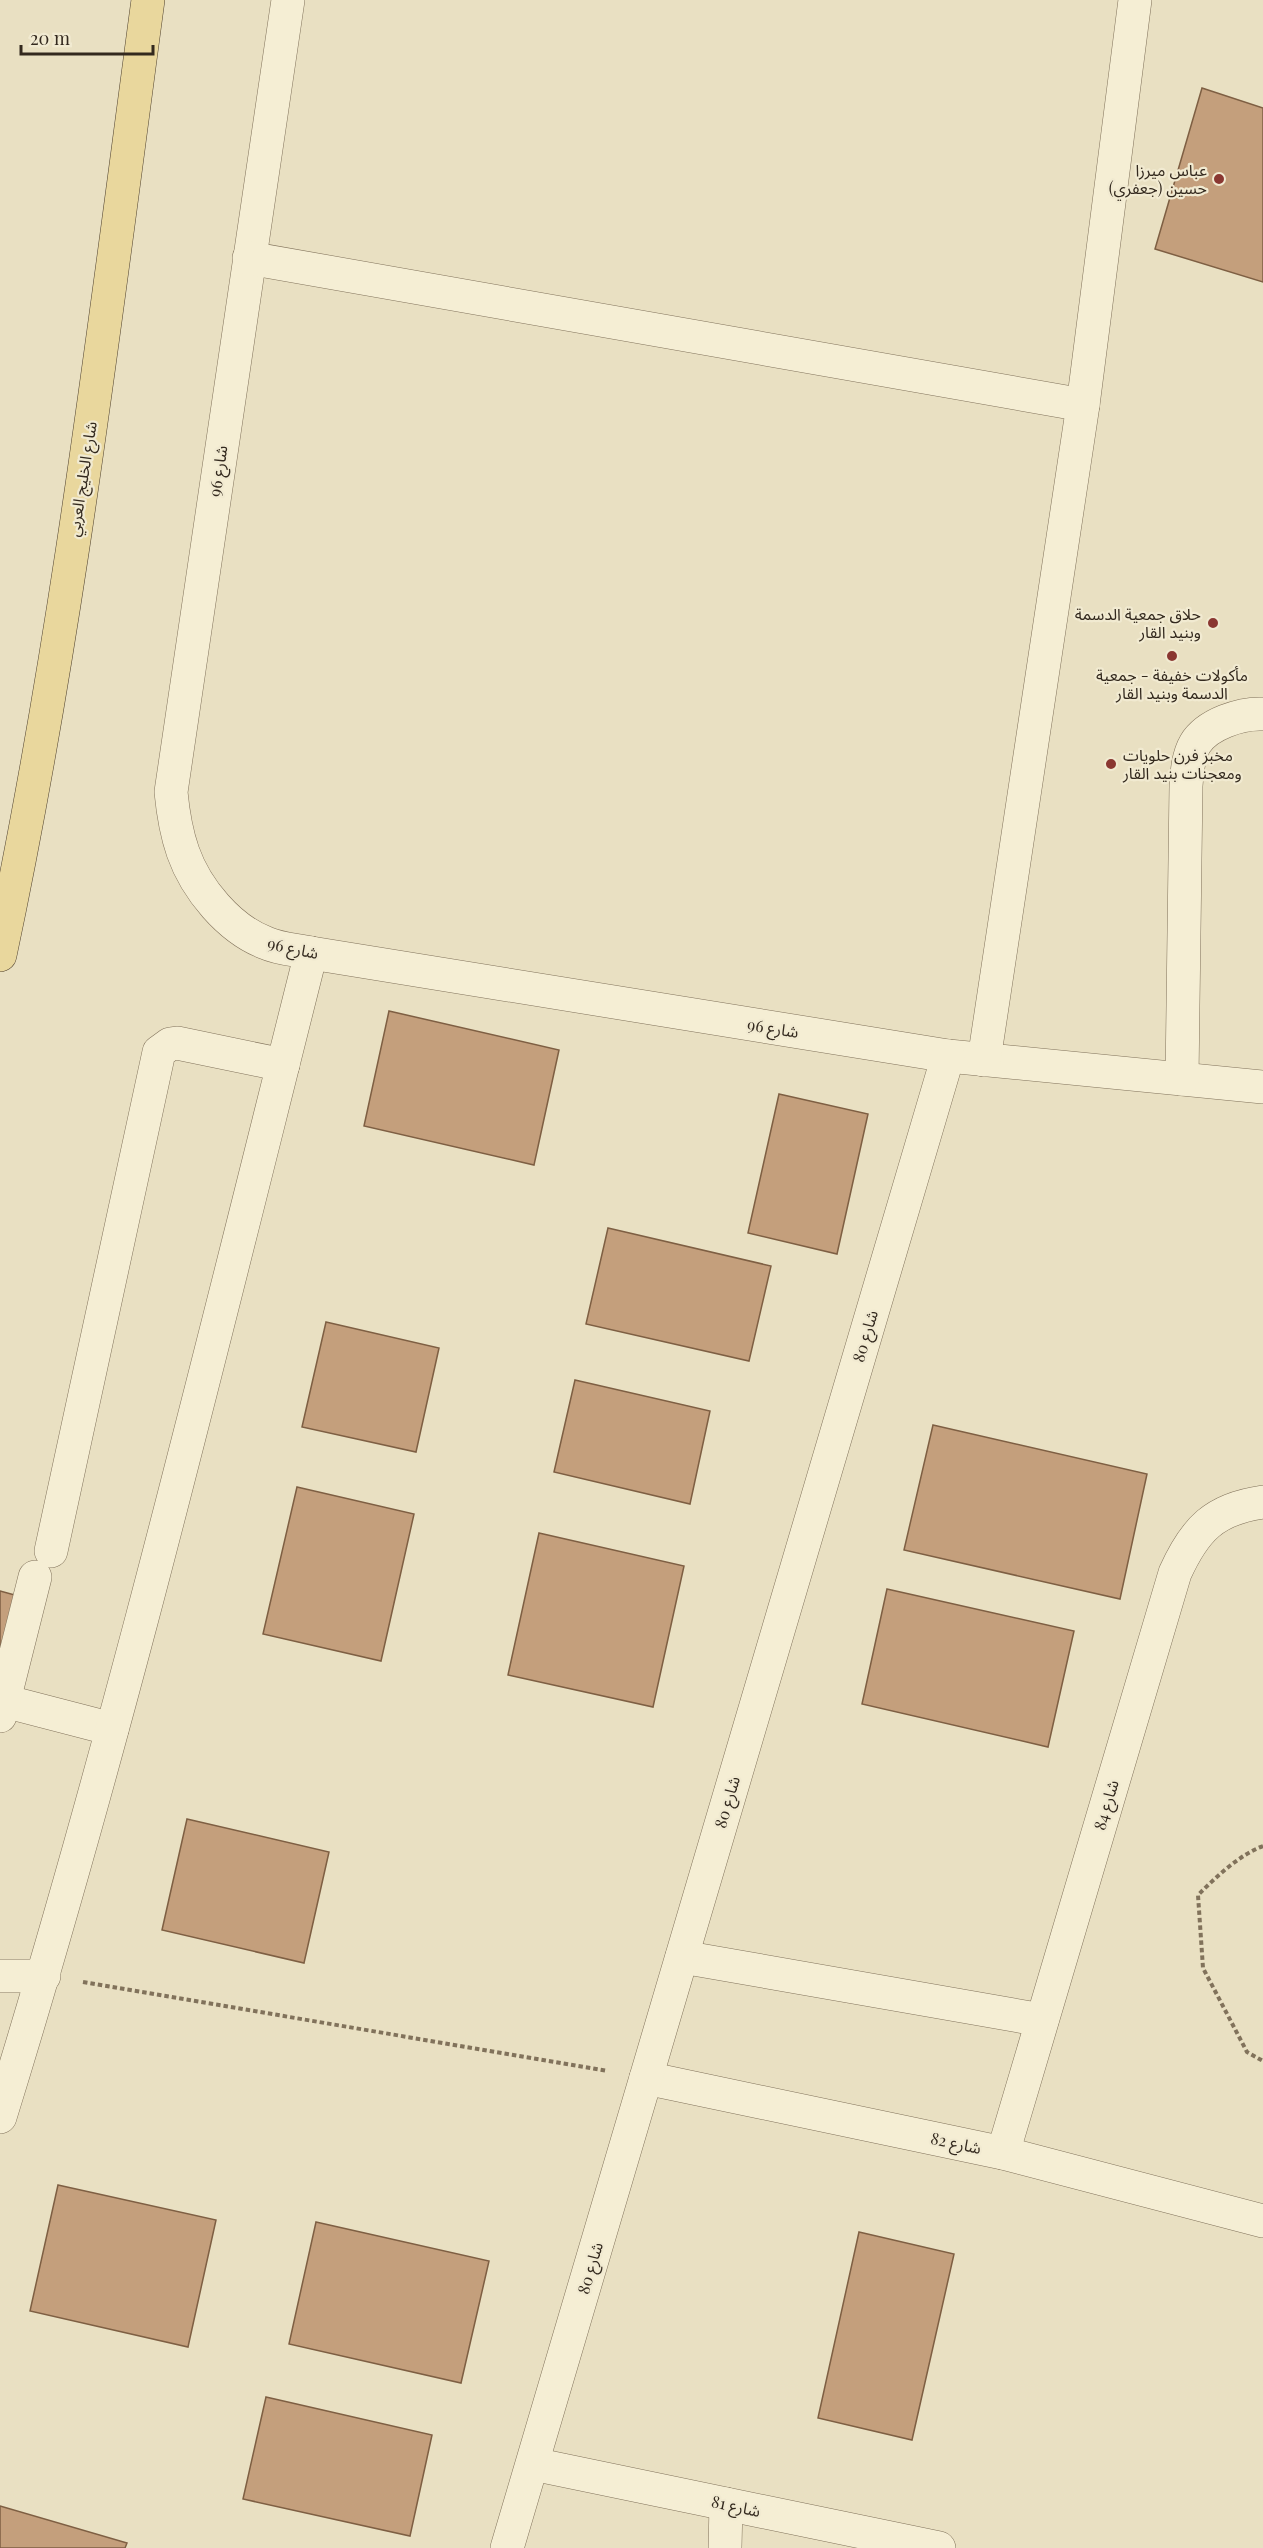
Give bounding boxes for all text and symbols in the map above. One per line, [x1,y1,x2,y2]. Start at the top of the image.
scale bar [21,18,153,56]
text: 20 m [30,26,70,50]
place label: عباس ميرزا حسين (جعفري) [1109,159,1207,201]
marker: عباس ميرزا حسين (جعفري) [1212,172,1226,186]
street label: شارع الخليج العربي [62,420,104,539]
street label: شارع 96 [204,444,234,498]
place label: حلاق جمعية الدسمة وبنيد القار [1075,603,1201,642]
marker: حلاق جمعية الدسمة وبنيد القار [1206,616,1220,630]
marker: مأكولات خفيفة - جمعية الدسمة وبنيد القار [1165,649,1179,663]
place label: مأكولات خفيفة - جمعية الدسمة وبنيد القار [1096,664,1248,703]
place label: مخبز فرن حلويات ومعجنات بنيد القار [1122,744,1242,783]
marker: مخبز فرن حلويات ومعجنات بنيد القار [1104,757,1118,771]
street label: شارع 96 [265,932,321,966]
street label: شارع 96 [745,1013,800,1045]
street label: شارع 80 [847,1307,885,1365]
street label: شارع 80 [709,1773,747,1831]
street label: شارع 84 [1088,1777,1126,1833]
street label: شارع 82 [928,2127,983,2161]
street label: شارع 80 [572,2239,610,2297]
street label: شارع 81 [709,2490,762,2524]

